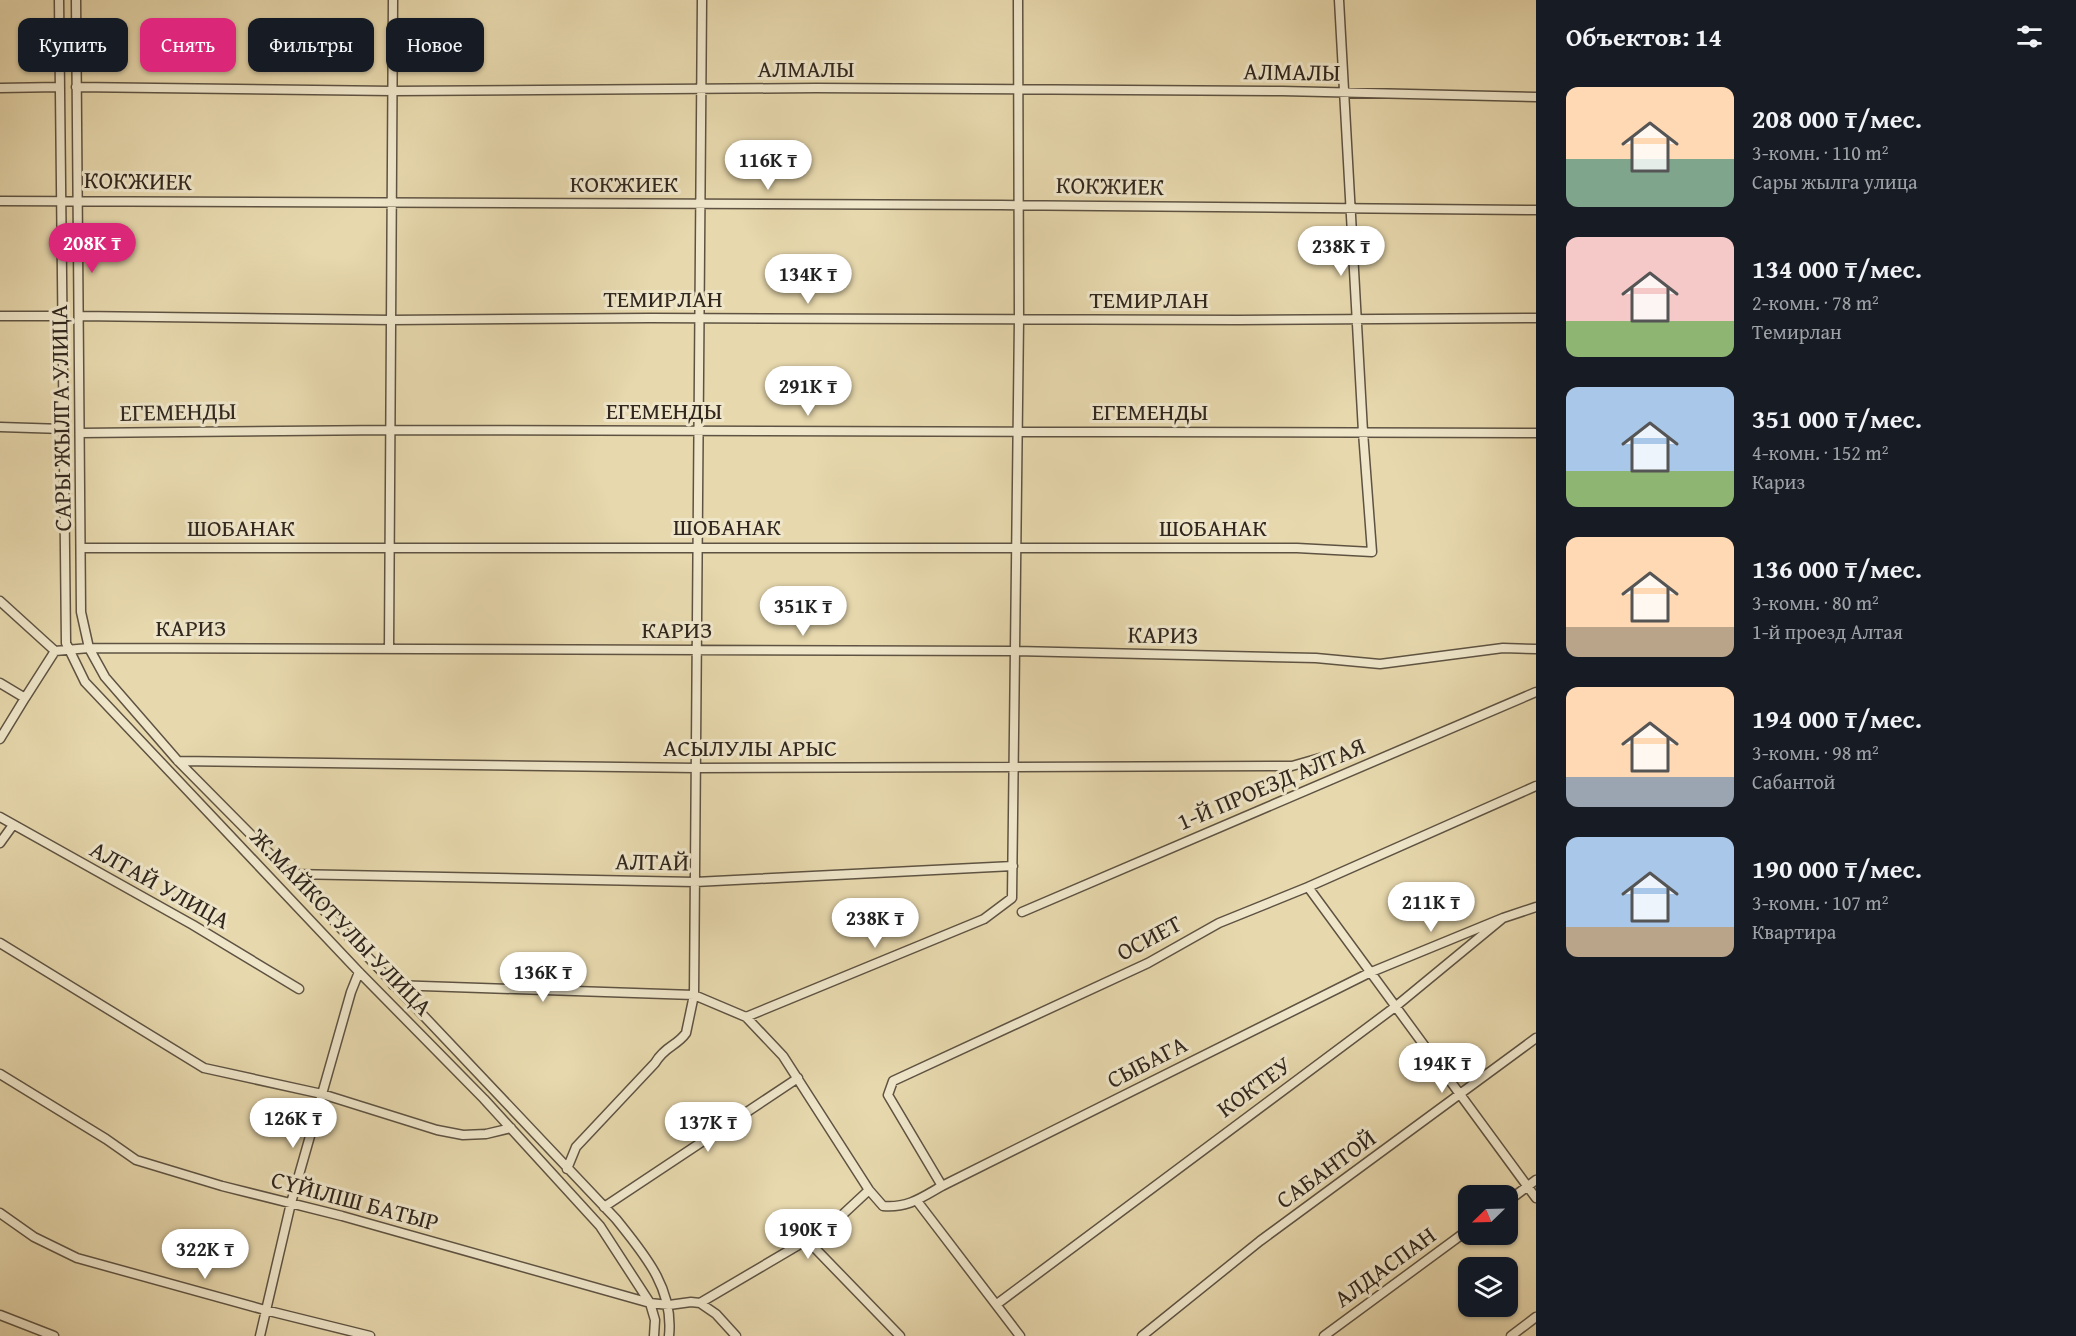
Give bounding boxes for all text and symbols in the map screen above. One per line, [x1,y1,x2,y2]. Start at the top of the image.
text: Объектов: 14 [1566,17,1722,56]
chip: Купить [18,18,128,72]
chip: Снять [140,18,236,72]
chip: Фильтры [248,18,374,72]
chip: Новое [386,18,484,72]
icon: filters [2013,20,2046,53]
street label: АЛМАЛЫ [758,51,855,86]
street label: АЛМАЛЫ [1243,53,1341,90]
text: 208 000 ₸/мес. [1752,99,1922,138]
icon: home [1614,111,1686,183]
text: 3-комн. · 110 m² [1752,138,1888,167]
pin: 116K ₸ [719,140,817,191]
text: 116K ₸ [739,145,797,174]
street label: КОКЖИЕК [84,162,193,199]
street label: КОКЖИЕК [570,166,678,201]
street label: КОКЖИЕК [1056,167,1165,204]
text: Сары жылга улица [1752,167,1918,196]
pin: 208K ₸ [43,223,141,274]
pin: 238K ₸ [1292,226,1390,277]
text: 208K ₸ [63,228,121,257]
text: 238K ₸ [1312,231,1370,260]
text: 134 000 ₸/мес. [1752,249,1922,288]
pin: 134K ₸ [759,254,857,305]
text: 134K ₸ [779,259,837,288]
icon: home [1614,261,1686,333]
street label: ТЕМИРЛАН [603,281,723,316]
street label: ТЕМИРЛАН [1089,282,1209,317]
text: 2-комн. · 78 m² [1752,288,1879,317]
street label: САРЫ ЖЫЛГА УЛИЦА [41,304,80,532]
text: Темирлан [1752,317,1842,346]
pin: 291K ₸ [759,366,857,417]
text: 291K ₸ [779,371,837,400]
street label: ЕГЕМЕНДЫ [119,393,237,430]
street label: ЕГЕМЕНДЫ [606,393,722,428]
street label: ЕГЕМЕНДЫ [1092,394,1208,429]
text: 351 000 ₸/мес. [1752,399,1922,438]
icon: home [1614,411,1686,483]
text: 4-комн. · 152 m² [1752,438,1888,467]
text: Кариз [1752,467,1805,496]
street label: ШОБАНАК [673,509,781,544]
street label: ШОБАНАК [187,510,295,545]
street label: ШОБАНАК [1159,510,1267,545]
text: 136 000 ₸/мес. [1752,549,1922,588]
icon: home [1614,561,1686,633]
pin: 351K ₸ [754,586,852,637]
text: 3-комн. · 80 m² [1752,588,1879,617]
text: 351K ₸ [774,591,832,620]
street label: КАРИЗ [156,610,226,645]
street label: КАРИЗ [642,612,712,647]
street label: КАРИЗ [1127,616,1199,653]
text: 1-й проезд Алтая [1752,617,1903,646]
text: 194 000 ₸/мес. [1752,699,1922,738]
icon: home [1614,711,1686,783]
street label: 1-Й ПРОЕЗД АЛТАЯ [1171,728,1370,839]
street label: АСЫЛУЛЫ АРЫС [663,730,837,765]
text: 3-комн. · 98 m² [1752,738,1879,767]
text: Сабантой [1752,767,1836,796]
street label: Ж.МАЙКОТУЛЫ УЛИЦА [242,819,441,1024]
street label: АЛТАЙ УЛИЦА [84,832,237,938]
street label: АЛТАЙ [615,843,689,880]
text: 190 000 ₸/мес. [1752,849,1922,888]
icon: home [1614,861,1686,933]
pin: 211K ₸ [1382,882,1480,933]
text: 211K ₸ [1402,887,1460,916]
text: 3-комн. · 107 m² [1752,888,1888,917]
pin: 238K ₸ [826,898,924,949]
text: 238K ₸ [846,903,904,932]
street label: ОСИЕТ [1110,906,1188,969]
text: Квартира [1752,917,1836,946]
pin: 136K ₸ [494,952,592,1003]
text: 136K ₸ [514,957,572,986]
street label: СЫБАГА [1101,1026,1193,1097]
pin: 194K ₸ [1393,1043,1491,1094]
street label: КОКТЕУ [1209,1047,1298,1126]
text: 194K ₸ [1413,1048,1471,1077]
pin: 126K ₸ [244,1098,342,1149]
pin: 137K ₸ [659,1102,757,1153]
text: 126K ₸ [264,1103,322,1132]
text: 137K ₸ [679,1107,737,1136]
street label: САБАНТОЙ [1269,1120,1383,1217]
street label: СҮЙІЛІШ БАТЫР [267,1161,443,1240]
north arrow [1458,1185,1518,1245]
map controls [1458,1185,1518,1317]
pin: 190K ₸ [759,1209,857,1260]
text: 190K ₸ [779,1214,837,1243]
street label: АЛДАСПАН [1326,1218,1443,1316]
pin: 322K ₸ [156,1229,254,1280]
text: 322K ₸ [176,1234,234,1263]
button: layers [1458,1257,1518,1317]

